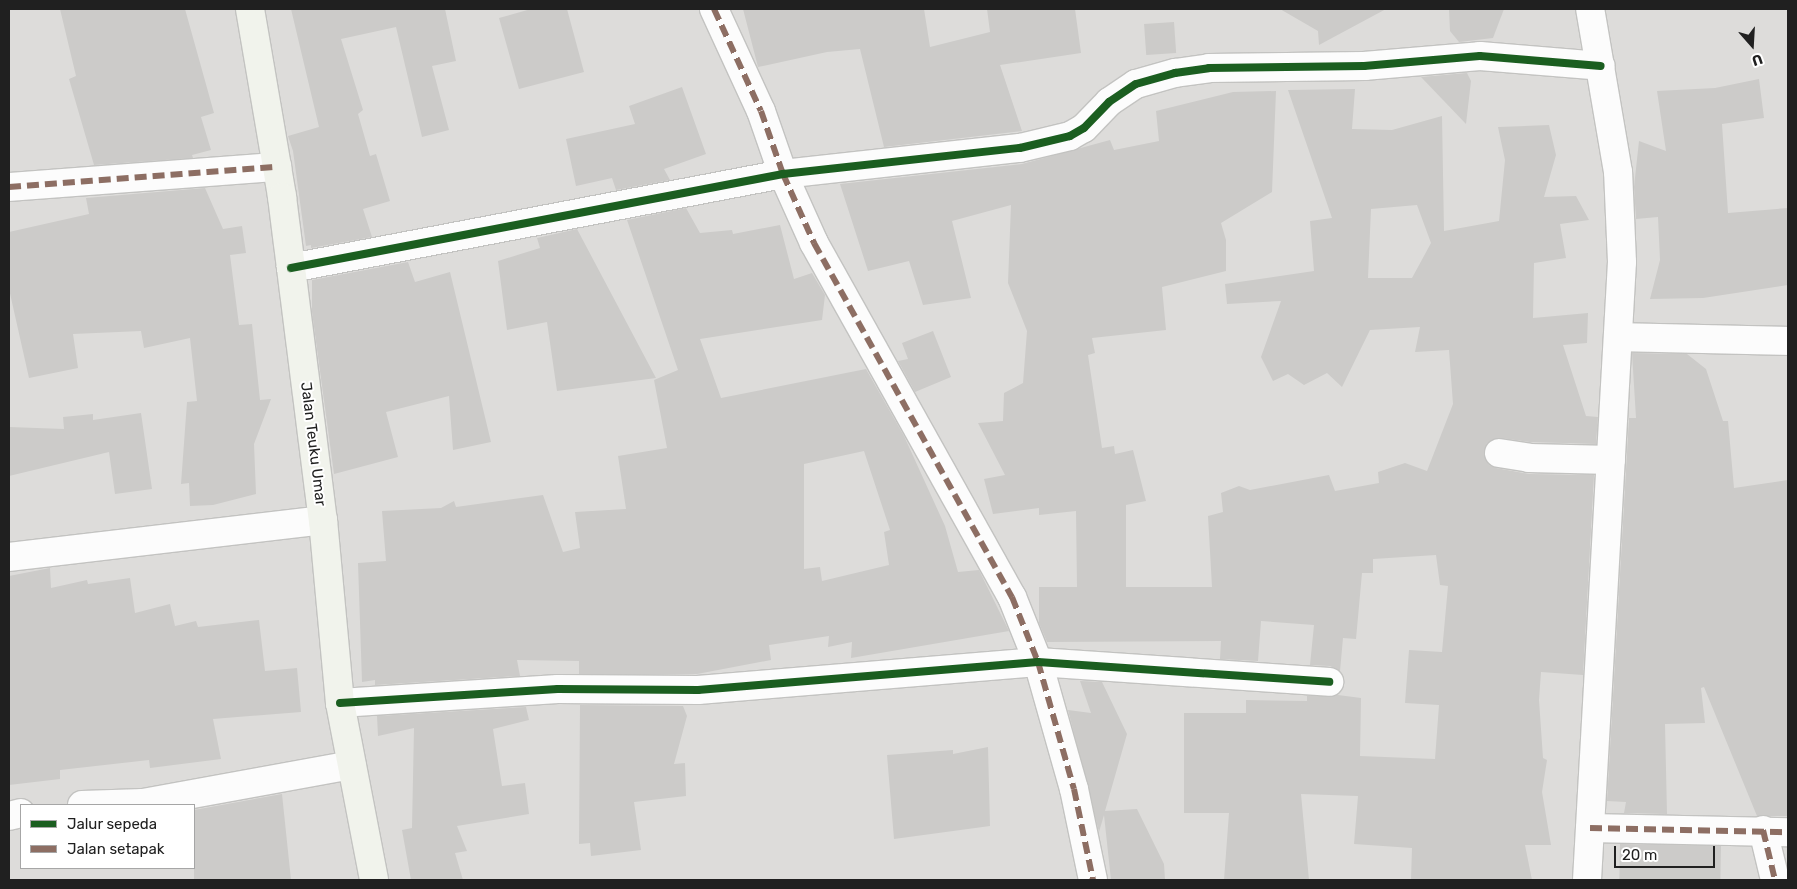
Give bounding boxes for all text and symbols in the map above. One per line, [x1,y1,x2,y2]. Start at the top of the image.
north arrow [1727,20,1777,70]
text: U [1749,50,1765,69]
street label: Jalan Teuku Umar [296,381,330,507]
legend [20,804,195,869]
text: Jalur sepeda [67,815,157,833]
scale bar [1617,836,1718,868]
text: Jalan setapak [67,840,165,858]
text: 20 m [1622,846,1657,864]

